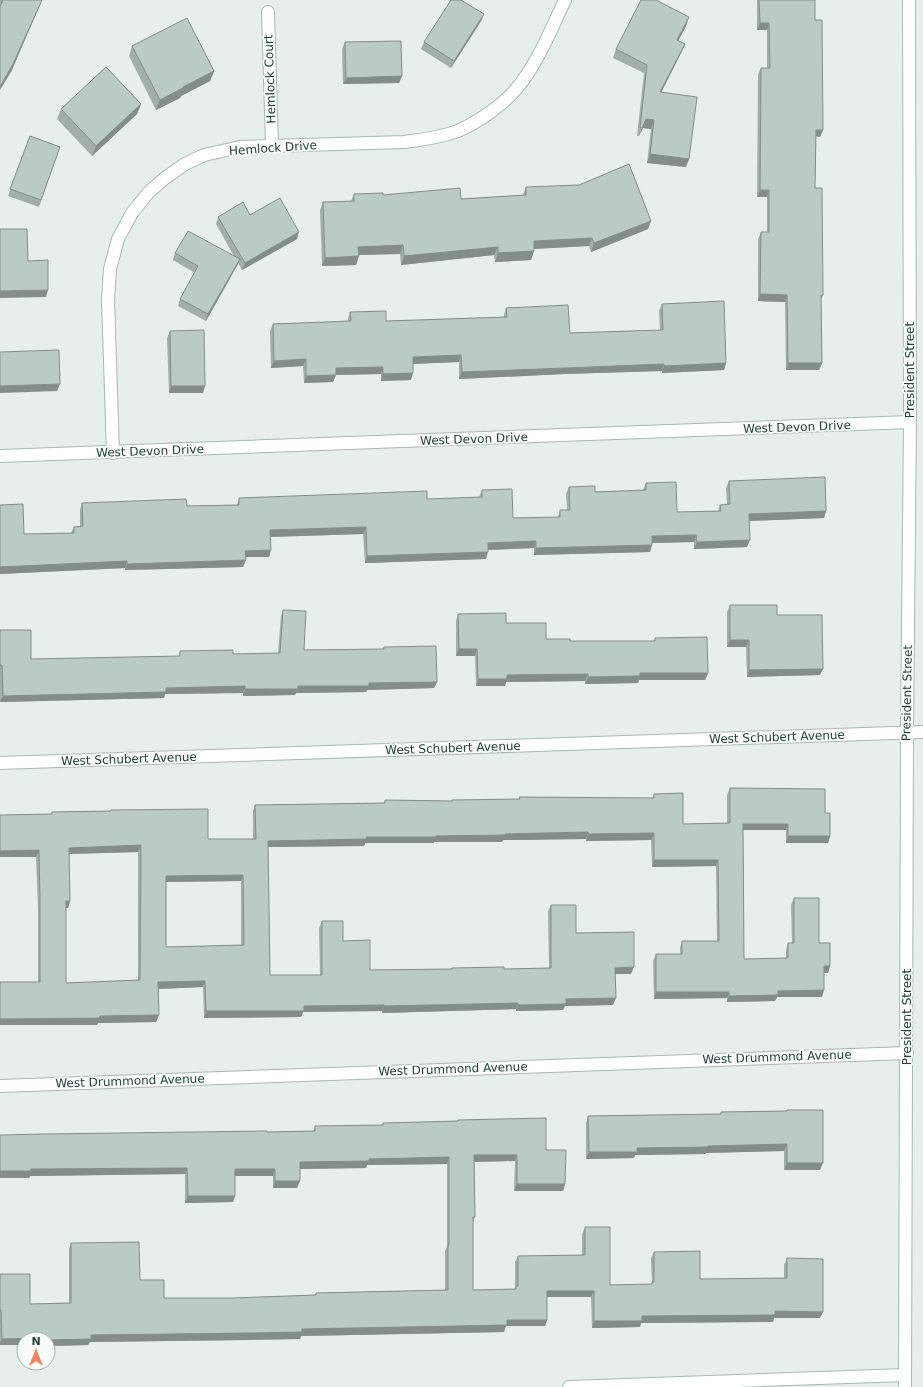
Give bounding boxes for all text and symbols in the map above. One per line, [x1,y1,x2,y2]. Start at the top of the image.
street label: Hemlock Court [261,34,279,124]
street label: Hemlock Drive [229,138,317,158]
street label: President Street [903,322,917,418]
street label: West Devon Drive [743,418,851,436]
street label: West Devon Drive [420,430,528,448]
street label: West Devon Drive [96,442,204,460]
street label: President Street [899,644,915,741]
street label: West Schubert Avenue [709,728,845,746]
street label: West Schubert Avenue [385,739,521,757]
street label: West Schubert Avenue [61,750,197,768]
street label: President Street [900,969,914,1065]
street label: West Drummond Avenue [702,1047,852,1067]
street label: West Drummond Avenue [378,1059,528,1079]
street label: West Drummond Avenue [55,1071,205,1091]
north arrow [16,1331,56,1371]
text: N [31,1335,41,1348]

